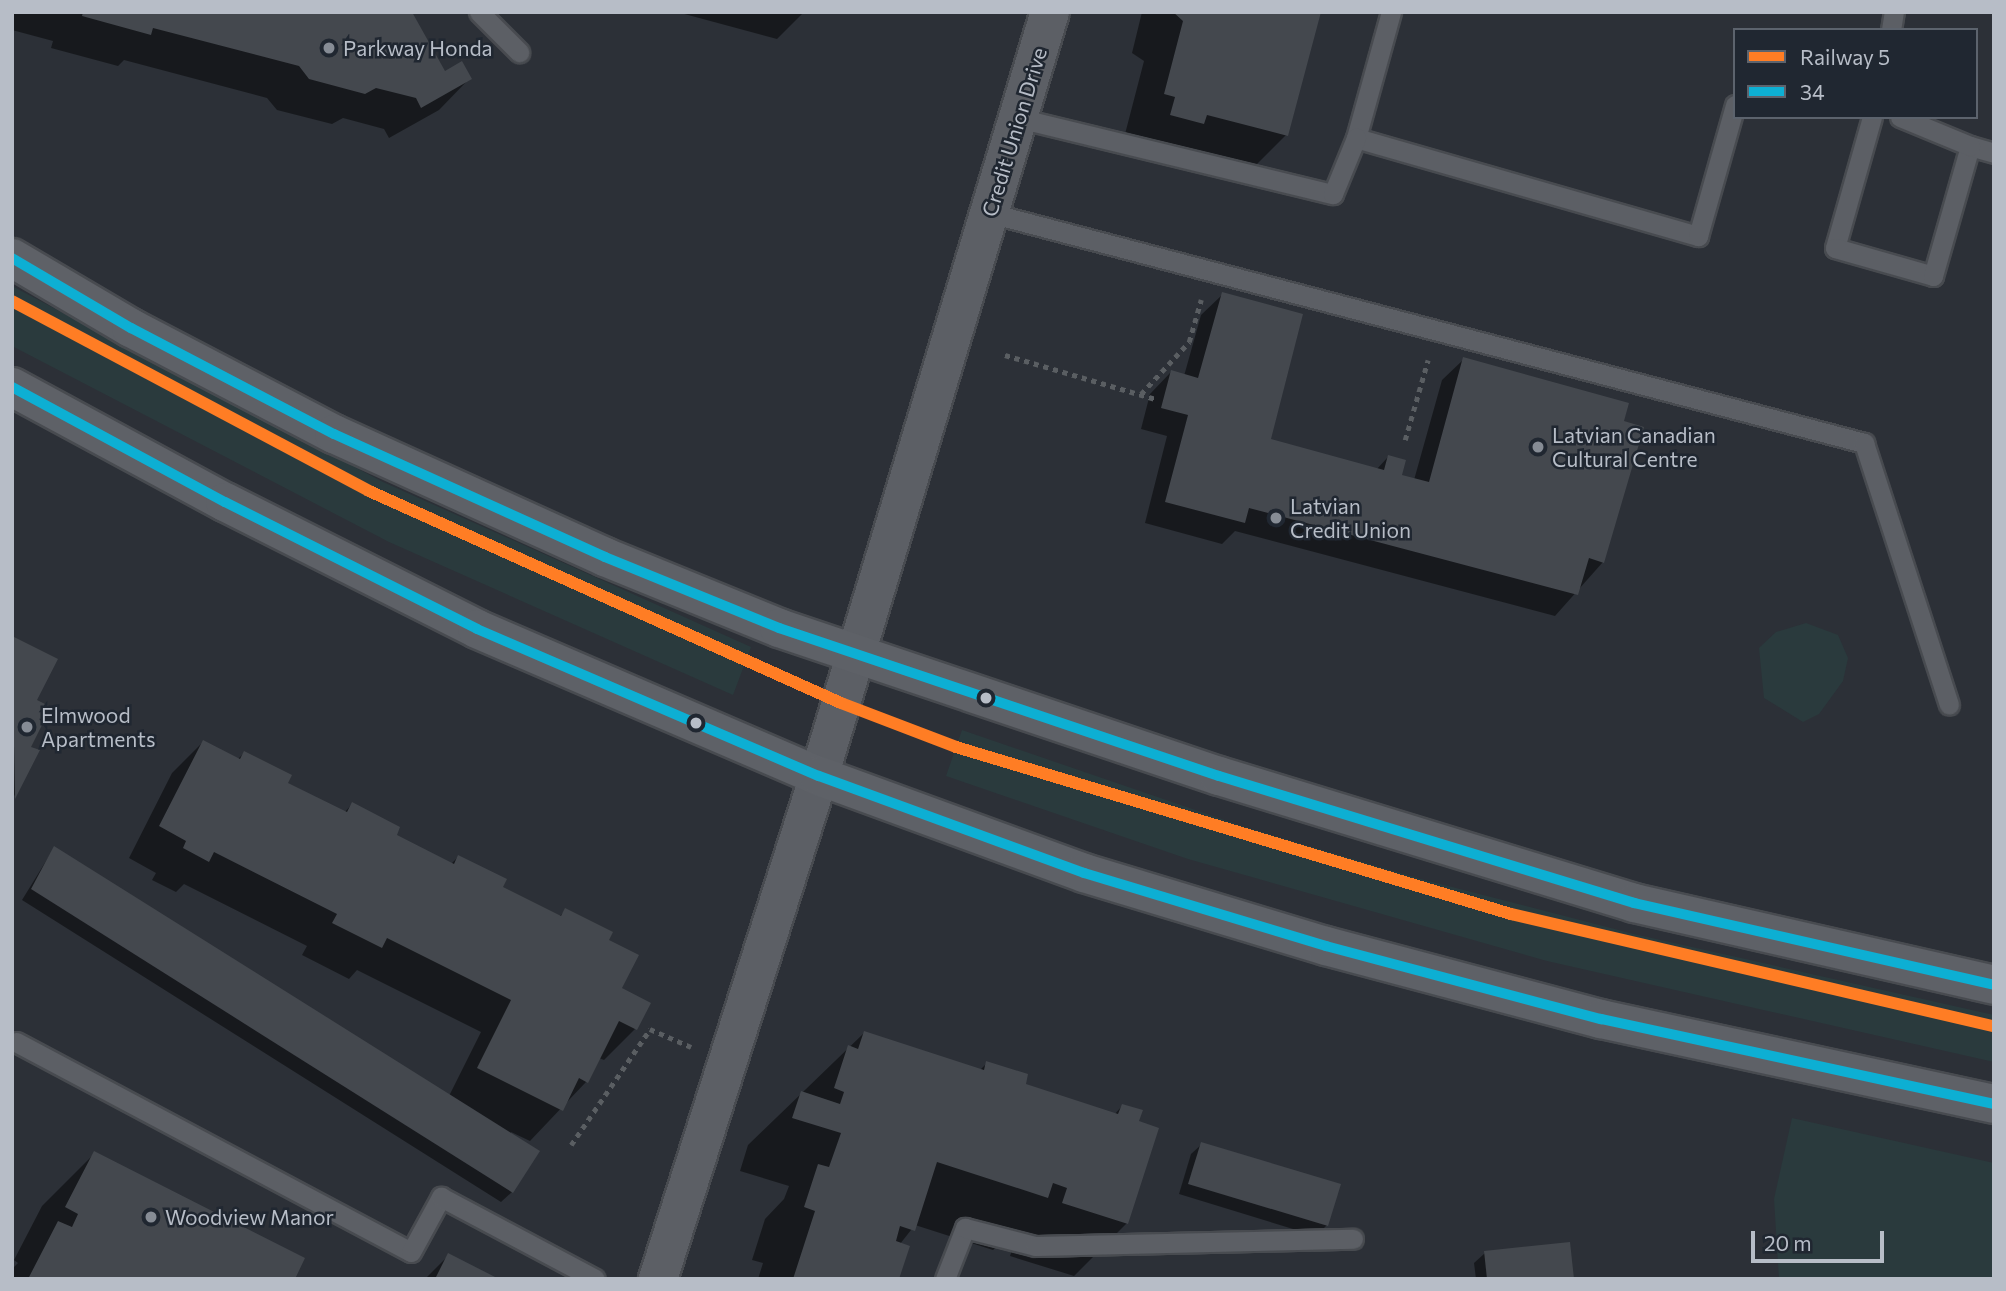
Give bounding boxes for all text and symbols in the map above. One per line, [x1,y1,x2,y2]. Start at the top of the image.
legend [1733,28,1978,119]
place label: Parkway Honda [343,35,493,61]
marker: Parkway Honda [321,40,337,56]
street label: Credit Union Drive [976,44,1052,220]
text: Railway 5 [1800,44,1890,69]
text: 34 [1800,79,1825,104]
place label: Latvian Canadian Cultural Centre [1552,422,1716,472]
marker: Latvian Canadian Cultural Centre [1530,439,1546,455]
place label: Latvian Credit Union [1290,493,1411,543]
marker: Latvian Credit Union [1268,510,1284,526]
unlabelled marker [979,691,993,705]
place label: Elmwood Apartments [41,702,155,752]
unlabelled marker [689,716,703,730]
marker: Elmwood Apartments [19,719,35,735]
place label: Woodview Manor [165,1204,334,1230]
marker: Woodview Manor [143,1209,159,1225]
scale bar [1754,1218,1887,1262]
text: 20 m [1764,1230,1812,1255]

